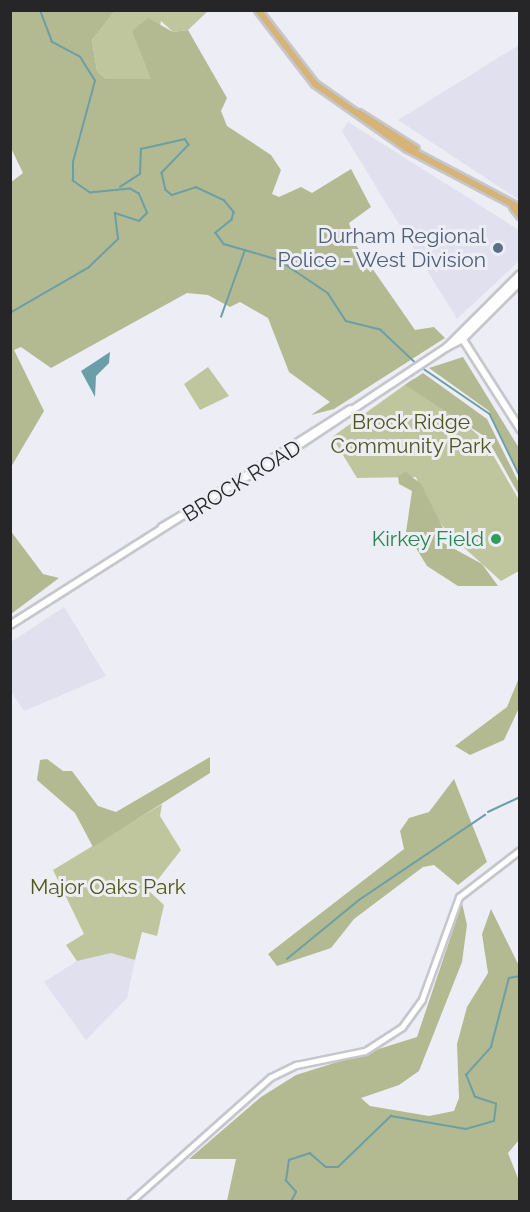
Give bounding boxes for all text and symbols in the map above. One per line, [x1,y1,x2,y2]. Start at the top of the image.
place label: Durham Regional Police - West Division [277,223,486,273]
marker: Durham Regional Police - West Division [491,241,505,255]
park label: Brock Ridge Community Park [330,409,492,459]
street label: BROCK ROAD [178,435,306,527]
place label: Kirkey Field [371,526,484,552]
marker: Kirkey Field [489,532,503,546]
park label: Major Oaks Park [30,874,186,900]

